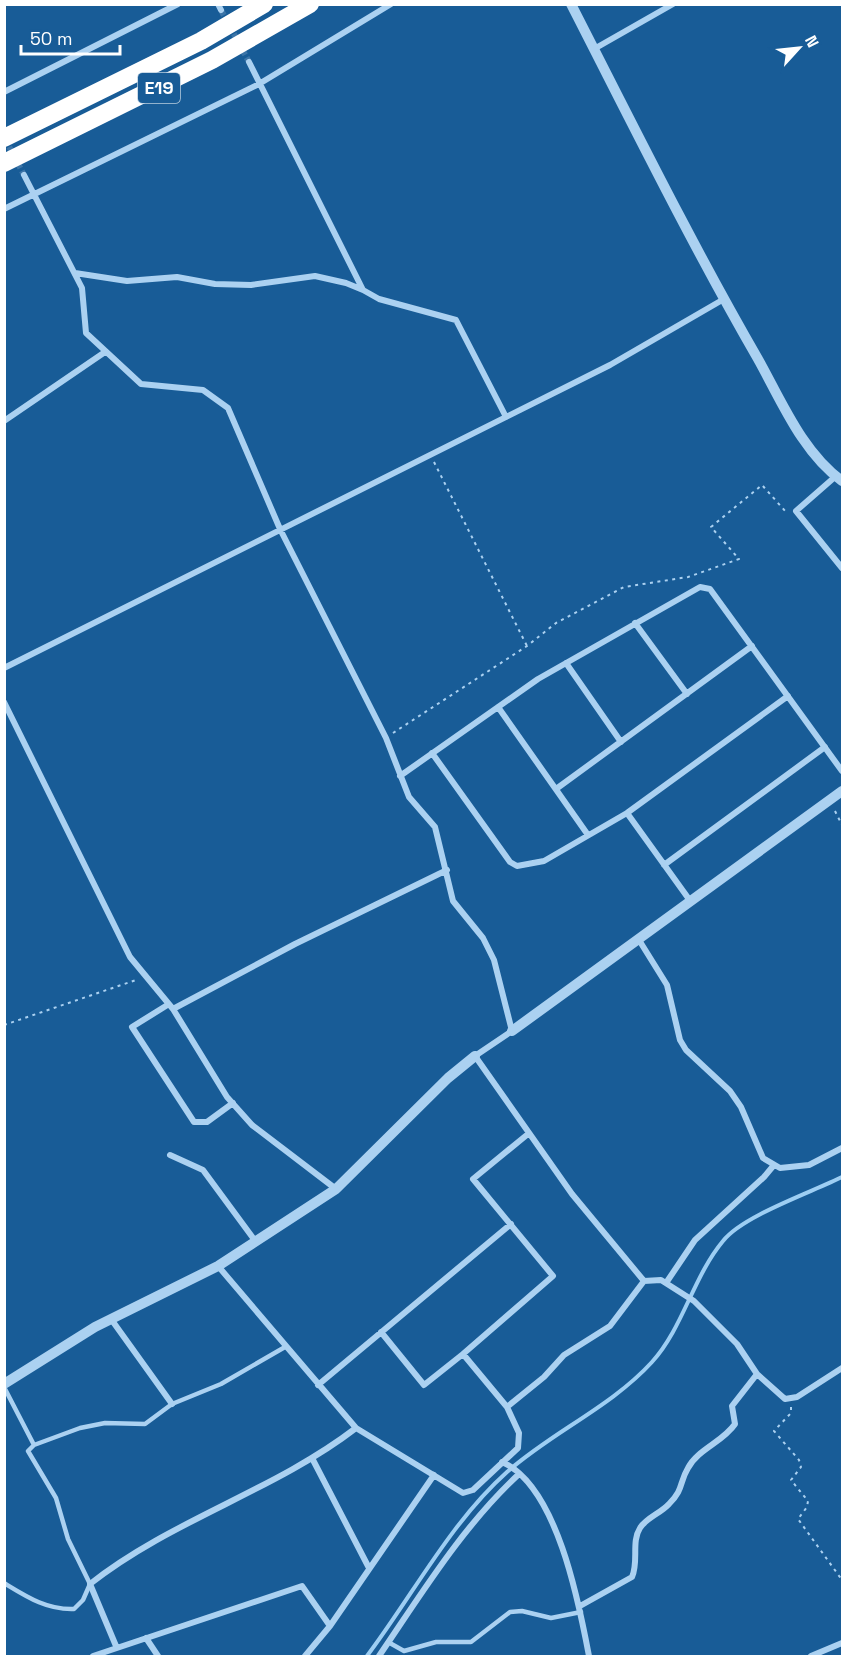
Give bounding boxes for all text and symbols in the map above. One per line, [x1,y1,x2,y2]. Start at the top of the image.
scale bar [21,18,120,56]
north arrow [769,18,829,78]
text: 50 m [30,27,72,50]
text: N [800,32,824,51]
road number: E19 [138,73,180,103]

